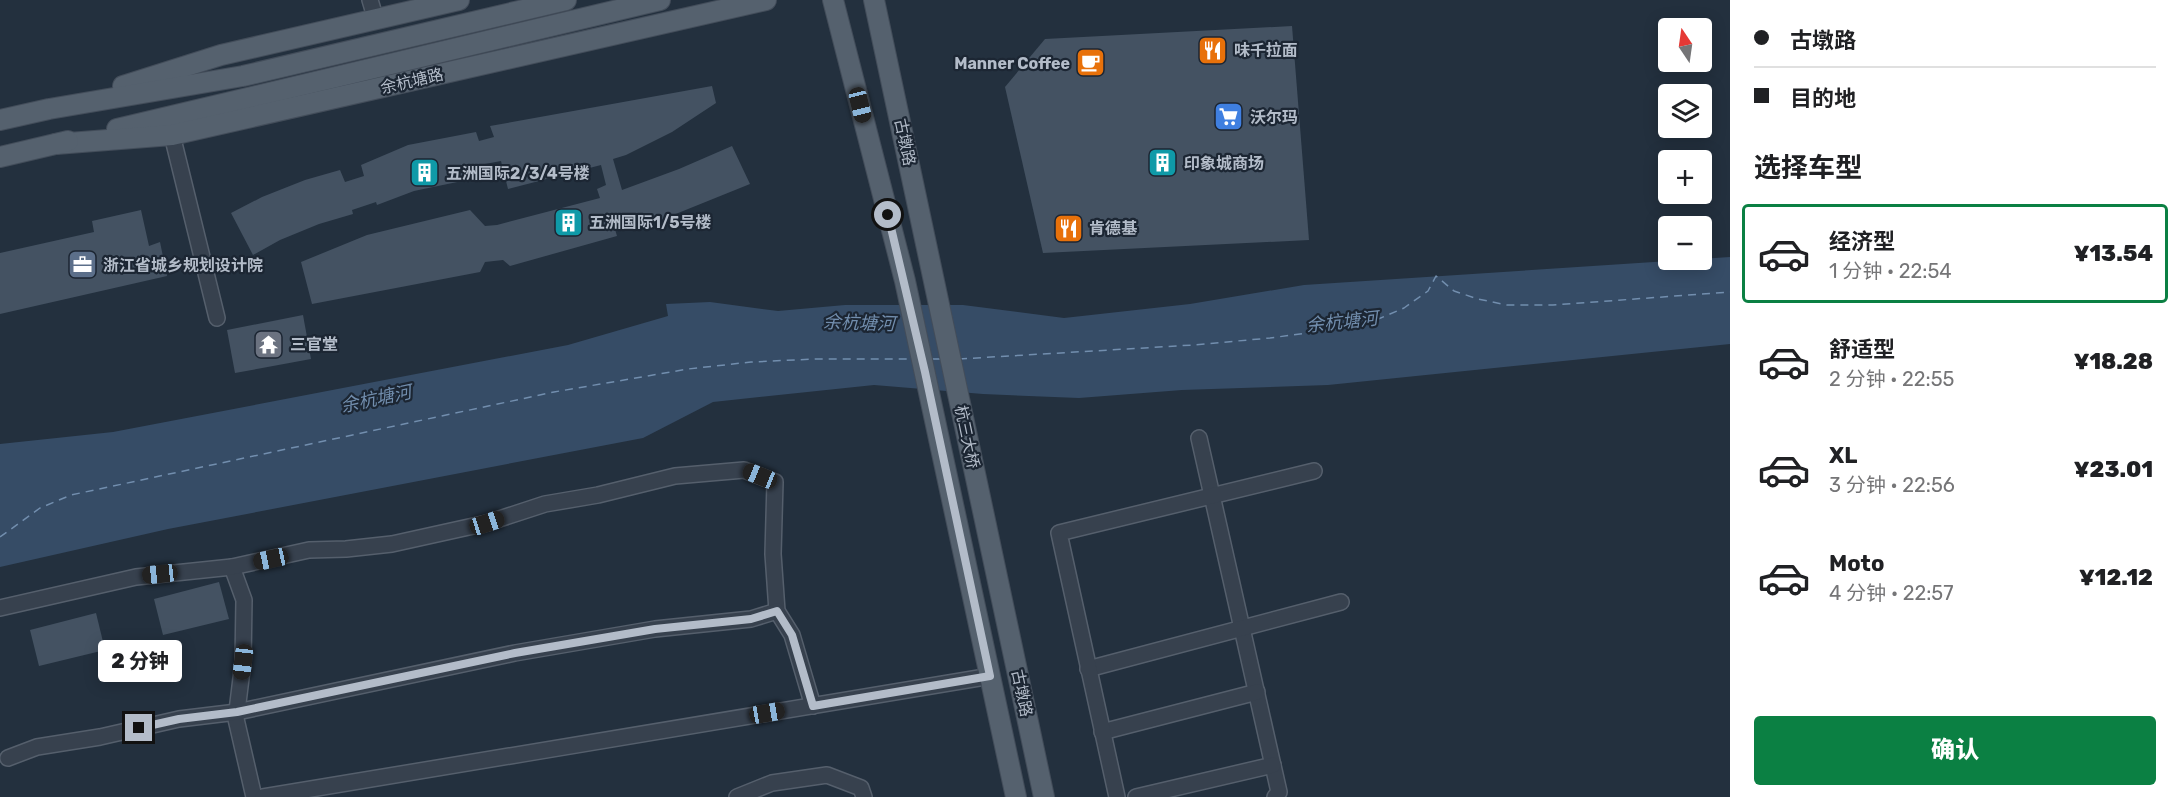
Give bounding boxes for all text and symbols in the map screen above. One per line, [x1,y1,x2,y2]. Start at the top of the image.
north arrow [1658,18,1712,72]
map controls [1658,18,1712,270]
text: 古墩路 [1790,27,1856,54]
restaurant icon: 味千拉面 [1197,34,1229,66]
place label: 味千拉面 [1234,41,1298,60]
cafe icon: Manner Coffee [1075,47,1107,79]
place label: Manner Coffee [954,54,1070,73]
street label: 余杭塘路 [379,65,445,97]
button: layers [1658,84,1712,138]
car [847,85,873,125]
text: 目的地 [1790,85,1856,112]
supermarket icon: 沃尔玛 [1213,101,1245,133]
place label: 沃尔玛 [1250,108,1298,127]
street label: 古墩路 [891,117,919,167]
building icon: 印象城商场 [1147,147,1179,179]
button: + [1658,150,1712,204]
text: 选择车型 [1754,152,1862,184]
place label: 印象城商场 [1184,154,1264,173]
building icon: 五洲国际2/3/4号楼 [409,157,441,189]
place label: 五洲国际2/3/4号楼 [446,164,590,183]
route start [874,201,901,228]
building icon: 五洲国际1/5号楼 [552,206,584,238]
restaurant icon: 肯德基 [1052,212,1084,244]
place label: 五洲国际1/5号楼 [589,213,712,232]
button: − [1658,216,1712,270]
place label: 肯德基 [1089,219,1138,238]
icon: car [1757,227,1811,281]
text: 经济型 [1829,228,1895,255]
text: ¥13.54 [2074,240,2153,267]
office icon: 浙江省城乡规划设计院 [66,249,98,281]
place label: 浙江省城乡规划设计院 [103,256,263,275]
text: 1 分钟 · 22:54 [1829,259,1952,283]
water label: 余杭塘河 [1305,307,1382,337]
water label: 余杭塘河 [823,311,898,335]
temple icon: 三官堂 [253,328,285,360]
place label: 三官堂 [290,335,338,354]
icon: car [1757,335,1811,389]
text: 舒适型 [1829,336,1895,363]
text: ¥18.28 [2074,348,2153,375]
text: 2 分钟 · 22:55 [1829,367,1954,391]
water label: 余杭塘河 [338,380,416,417]
street label: 杭三大桥 [951,404,983,470]
text: XL [1829,442,1857,469]
icon: car [1757,443,1811,497]
text: ¥23.01 [2074,456,2153,483]
car [740,461,780,491]
text: 3 分钟 · 22:56 [1829,473,1955,497]
car [467,509,507,537]
car [252,546,290,572]
text: Moto [1829,550,1884,577]
icon: car [1757,551,1811,605]
car [141,563,179,585]
text: ¥12.12 [2079,564,2153,591]
text: 4 分钟 · 22:57 [1829,581,1953,605]
callout: 2 分钟 [97,641,181,683]
car [232,643,254,681]
text: 2 分钟 [111,649,169,673]
street label: 古墩路 [1008,668,1036,718]
car [748,701,786,725]
route end [125,714,152,741]
button: 确认 [1754,716,2156,785]

